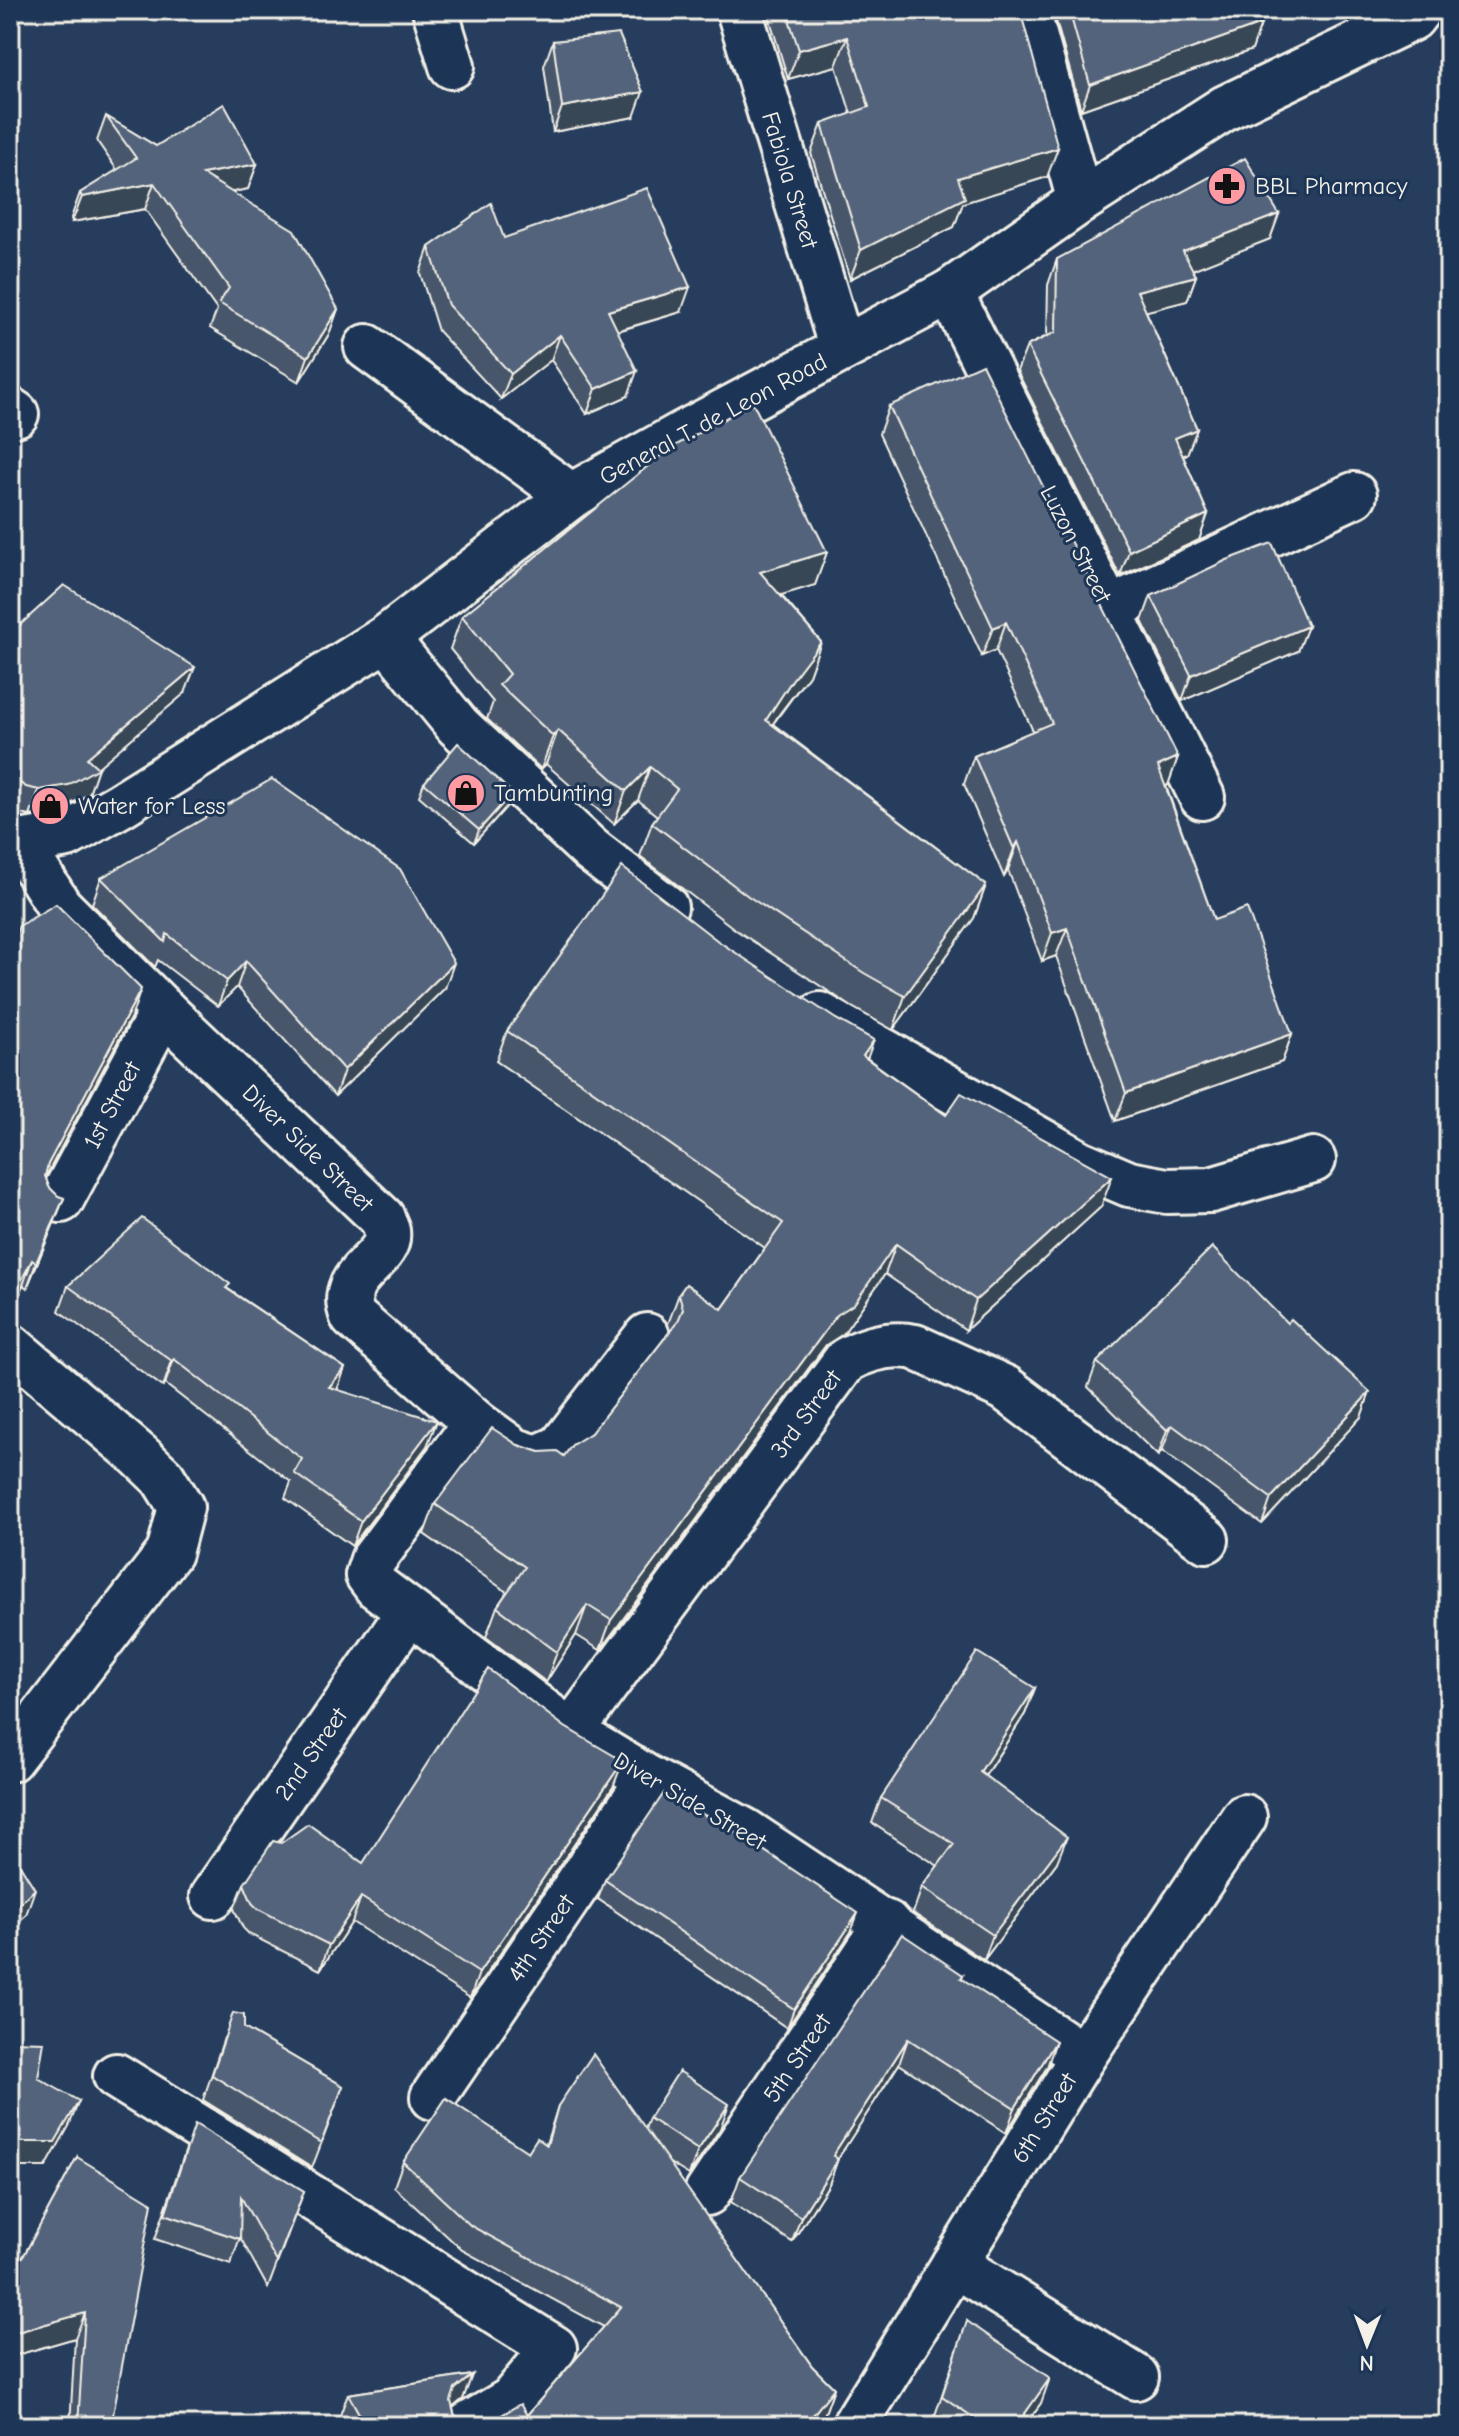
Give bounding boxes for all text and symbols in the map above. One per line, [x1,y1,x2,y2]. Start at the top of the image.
street label: Fabiola Street [756,108,824,253]
pharmacy icon: BBL Pharmacy [1206,165,1248,207]
place label: BBL Pharmacy [1255,172,1408,200]
street label: General T. de Leon Road [595,347,831,491]
street label: Luzon Street [1034,481,1118,608]
shop icon: Tambunting [445,772,487,814]
place label: Tambunting [494,779,613,807]
shop icon: Water for Less [29,785,71,827]
place label: Water for Less [78,792,225,820]
street label: 1st Street [77,1056,147,1153]
street label: Diver Side Street [237,1078,380,1218]
street label: 3rd Street [765,1364,848,1463]
street label: 2nd Street [269,1701,354,1806]
street label: Diver Side Street [609,1746,772,1856]
street label: 4th Street [502,1888,581,1987]
street label: 5th Street [757,2007,837,2108]
street label: 6th Street [1005,2067,1083,2168]
north arrow [1327,2304,1407,2384]
text: N [1359,2350,1374,2376]

